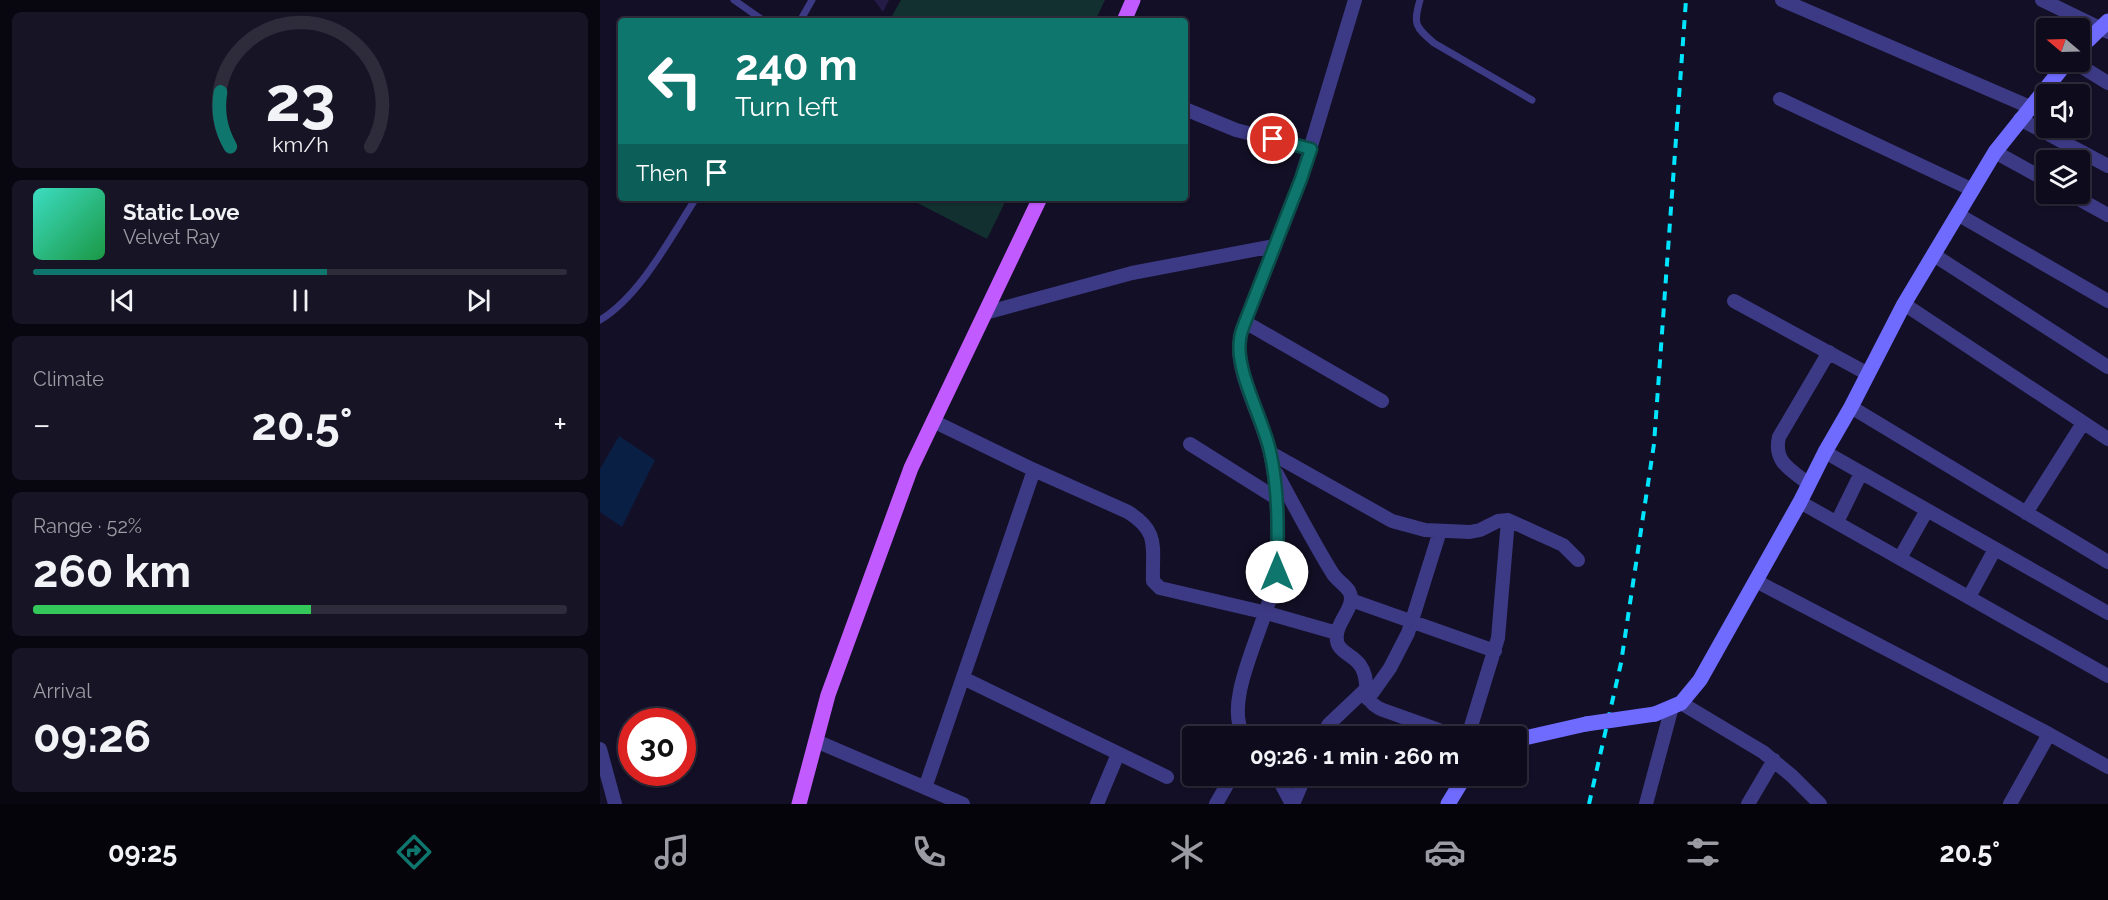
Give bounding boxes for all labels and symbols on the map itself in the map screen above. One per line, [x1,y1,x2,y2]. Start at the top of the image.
north arrow [2036,18,2090,72]
pin [1247,113,1298,164]
position arrow [1245,540,1309,604]
speed limit sign: 30 [618,708,696,786]

